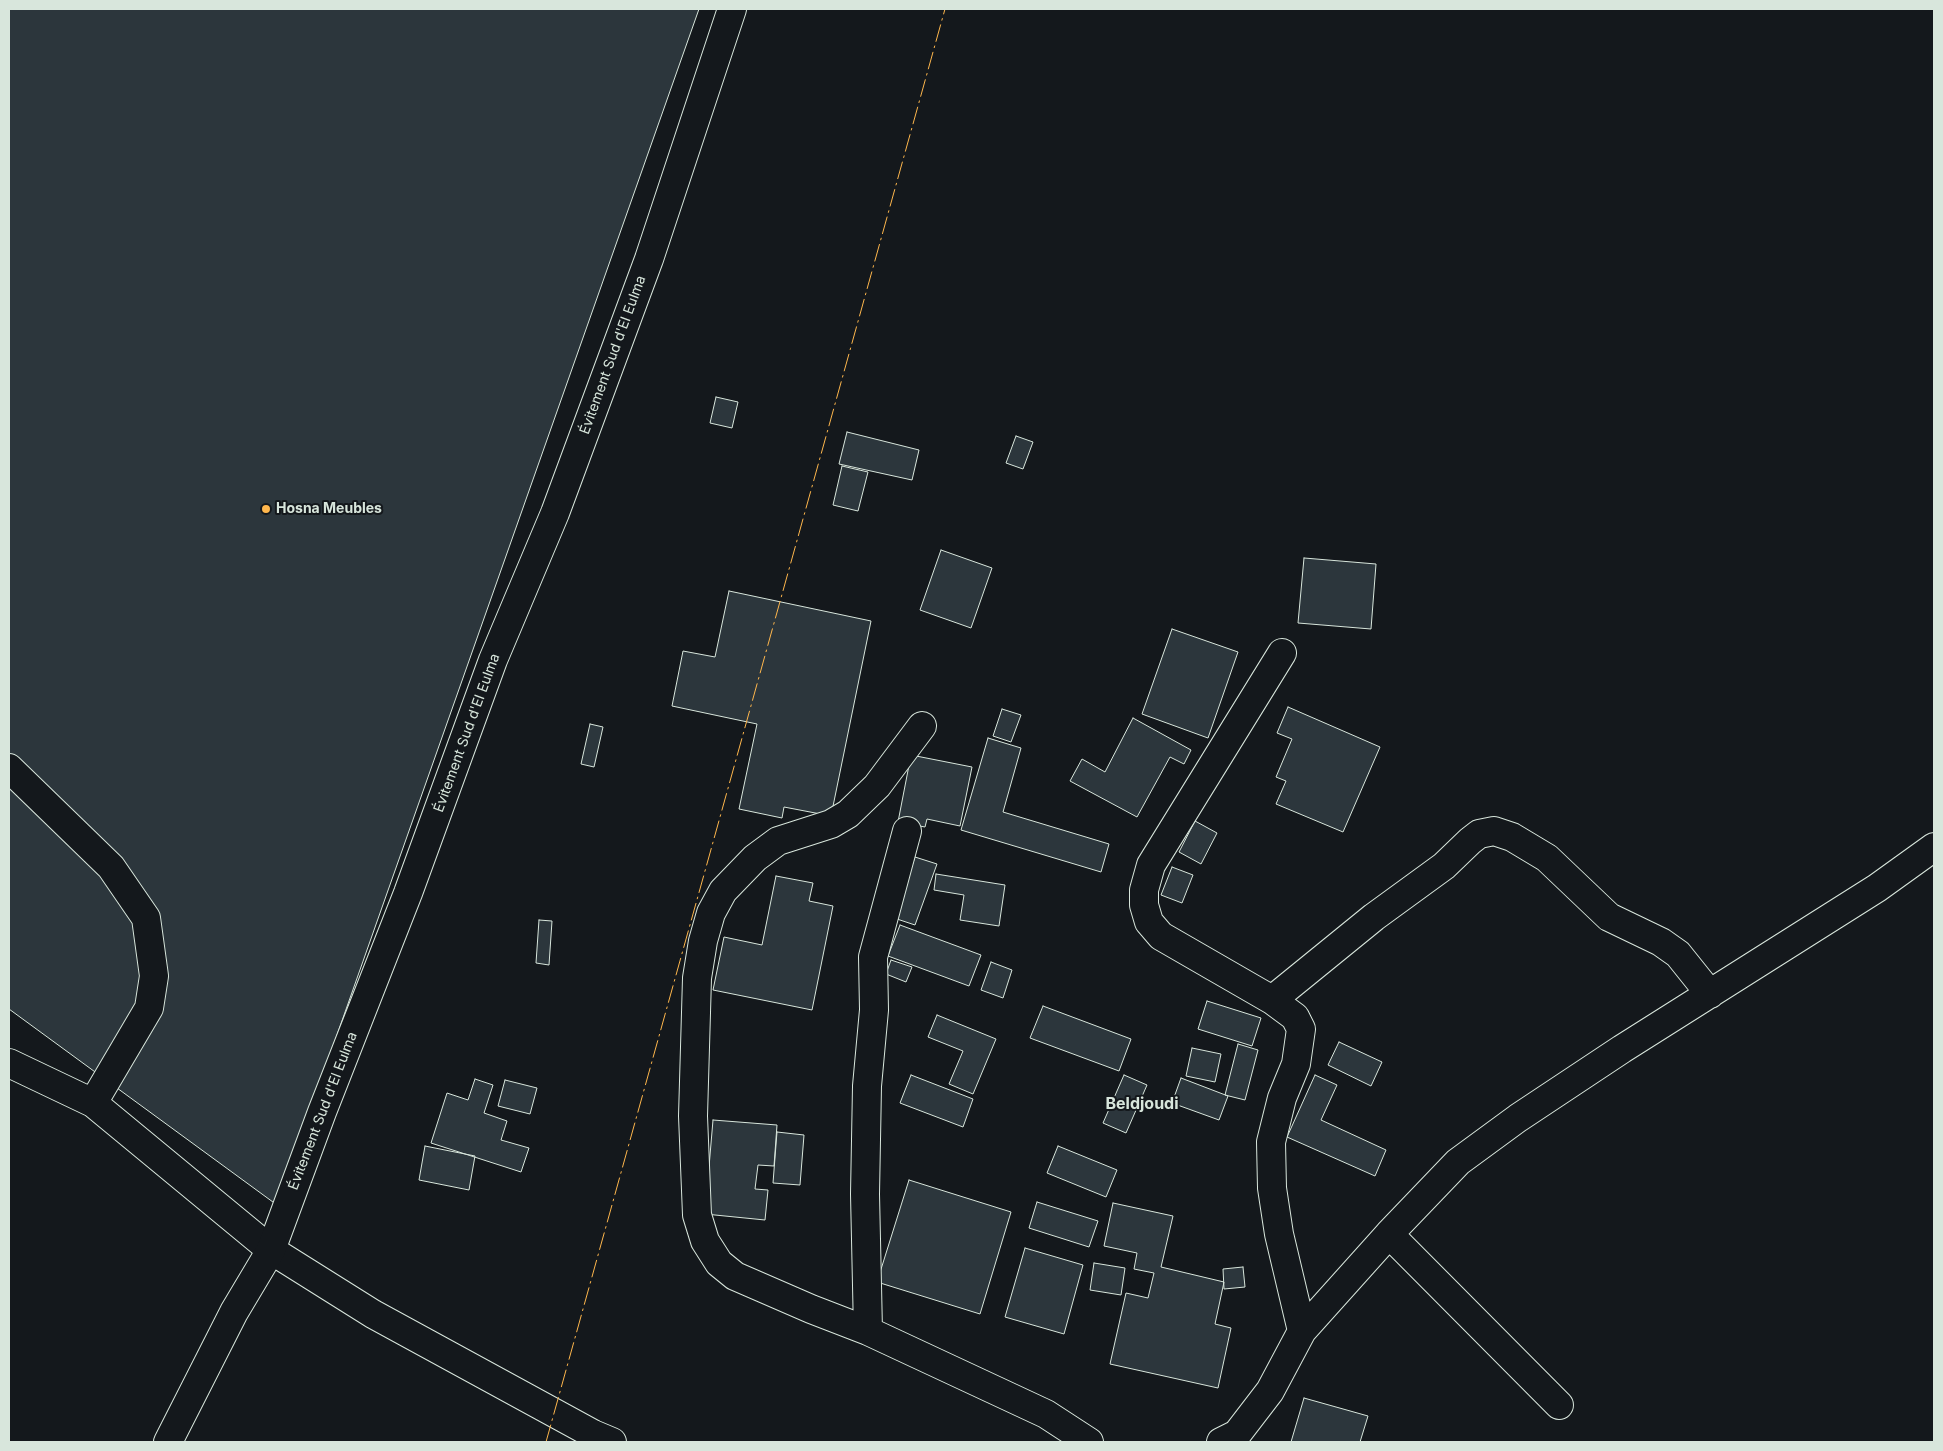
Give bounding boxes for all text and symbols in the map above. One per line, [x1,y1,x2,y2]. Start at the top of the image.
street label: Évitement Sud d'El Eulma [576,273,650,437]
place label: Hosna Meubles [276,501,382,517]
marker: Hosna Meubles [260,503,272,515]
street label: Évitement Sud d'El Eulma [430,651,504,815]
street label: Évitement Sud d'El Eulma [285,1030,361,1192]
district label: Beldjoudi [1105,1094,1179,1114]

